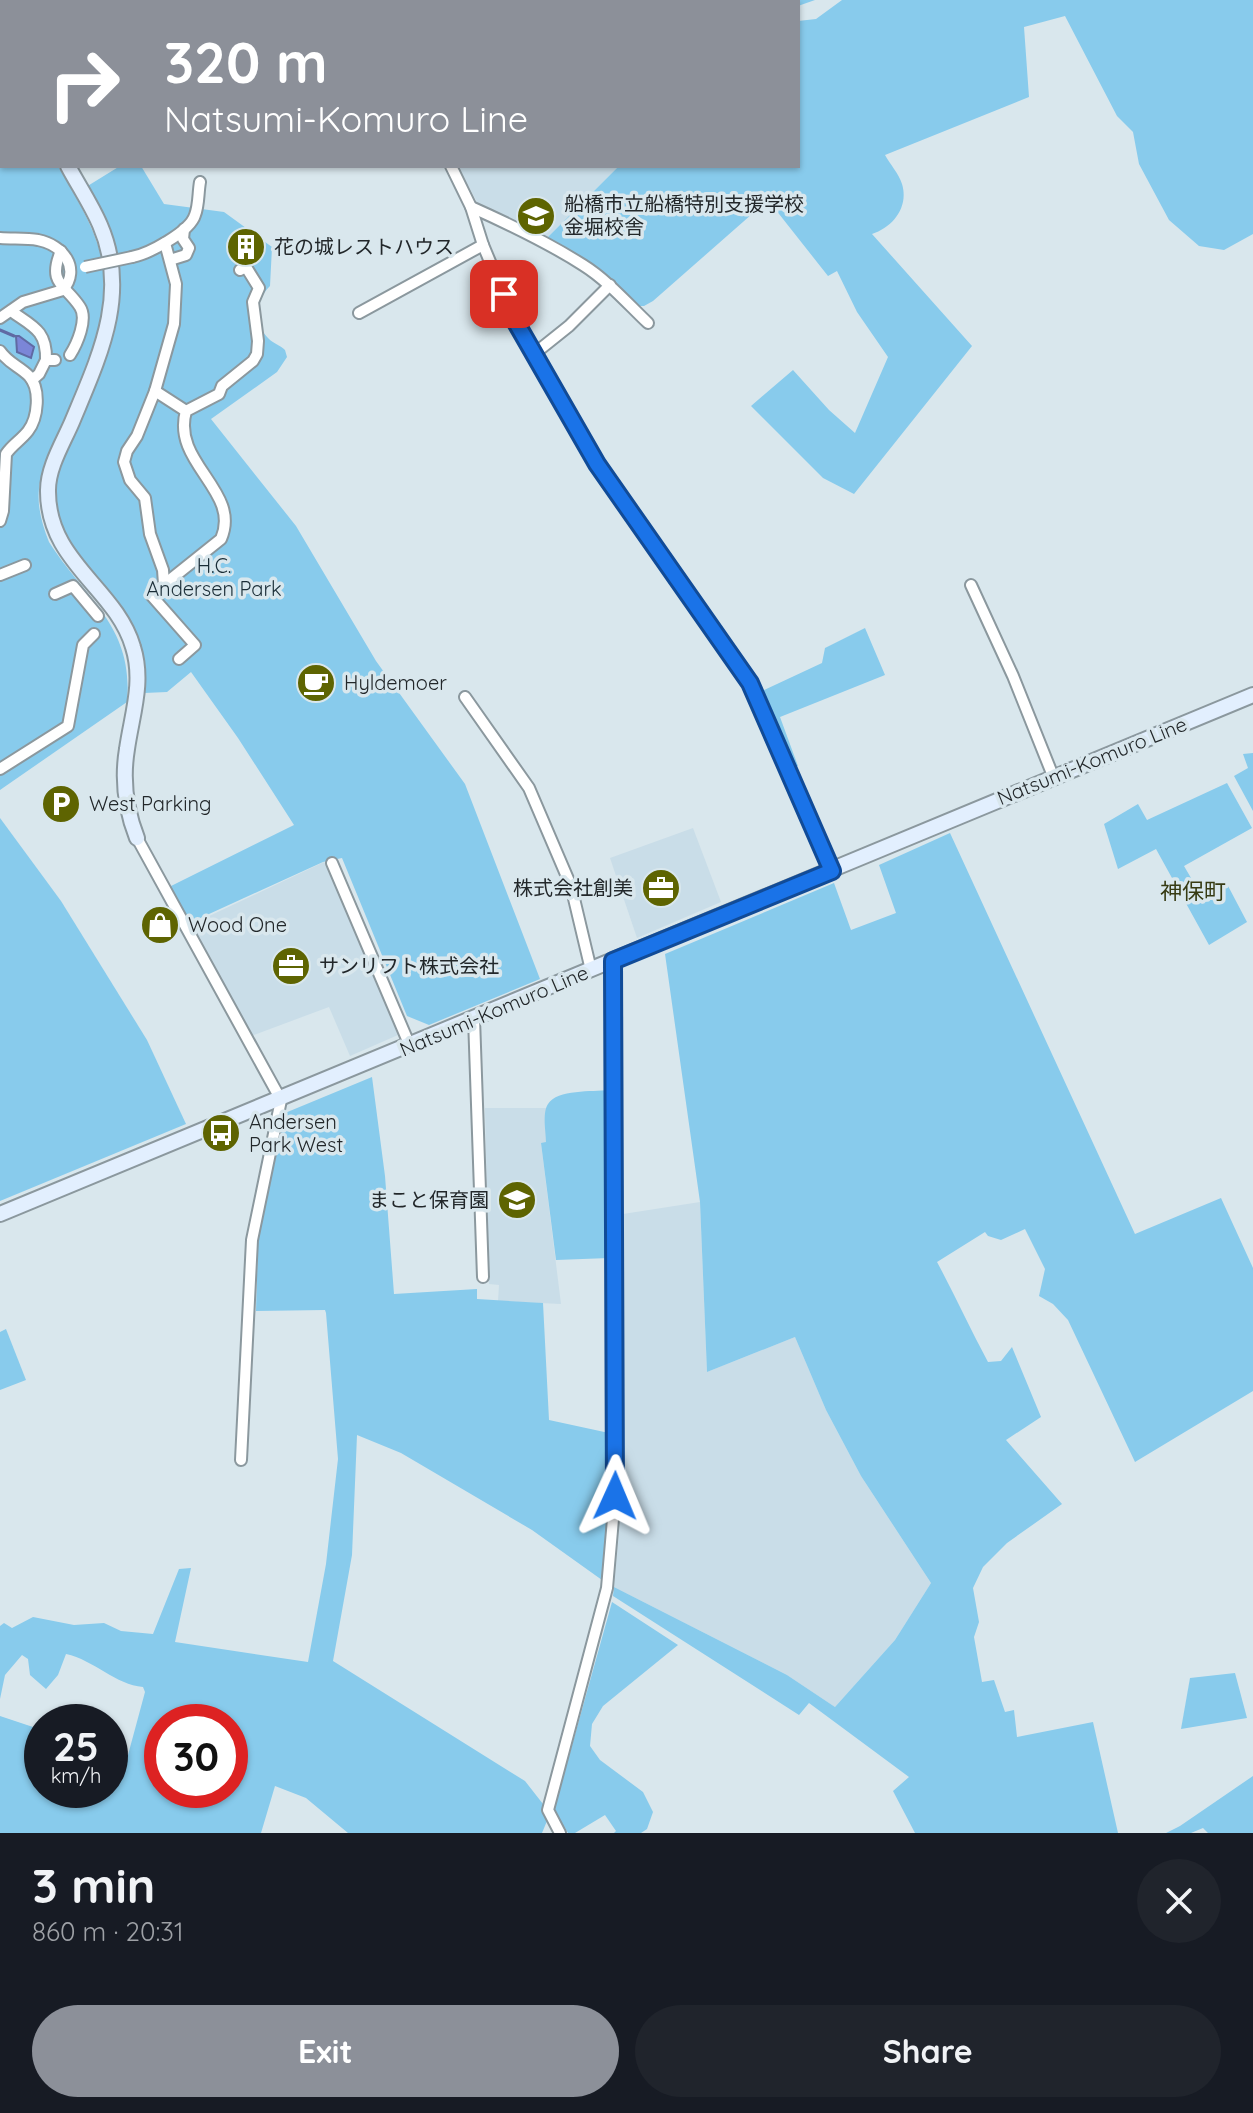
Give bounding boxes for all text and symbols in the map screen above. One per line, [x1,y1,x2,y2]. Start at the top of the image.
text: 320 m [164,27,328,97]
icon: right [32,32,136,136]
text: Natsumi-Komuro Line [164,96,528,141]
place label: 船橋市立船橋特別支援学校 金堀校舎 [564,191,804,239]
school or university icon: 船橋市立船橋特別支援学校 金堀校舎 [515,195,557,237]
building icon: 花の城レストハウス [225,226,267,268]
place label: 花の城レストハウス [274,234,454,259]
pin [470,260,538,328]
icon: arrive [482,272,526,316]
park label: H.C. Andersen Park [146,553,282,601]
cafe icon: Hyldemoer [295,662,337,704]
place label: Hyldemoer [344,670,447,695]
street label: Natsumi-Komuro Line [993,711,1190,810]
parking icon: West Parking [40,783,82,825]
place label: West Parking [89,791,212,816]
office icon: 株式会社創美 [640,867,682,909]
place label: 株式会社創美 [513,875,633,900]
district label: 神保町 [1160,877,1226,905]
shop icon: Wood One [139,904,181,946]
place label: Wood One [188,912,287,937]
office icon: サンリフト株式会社 [270,945,312,987]
place label: サンリフト株式会社 [319,953,499,978]
street label: Natsumi-Komuro Line [396,960,592,1062]
place label: Andersen Park West [249,1109,343,1157]
bus stop icon: Andersen Park West [200,1112,242,1154]
school or university icon: まこと保育園 [496,1179,538,1221]
place label: まこと保育園 [369,1187,489,1212]
position arrow [573,1454,657,1538]
speed limit sign: 30 [144,1704,248,1808]
text: 25 [53,1721,99,1771]
text: km/h [51,1763,101,1788]
text: 3 min [32,1855,155,1915]
button: close [1137,1859,1221,1943]
text: 860 m · 20:31 [32,1915,184,1948]
button: Exit [32,2005,619,2097]
button: Share [635,2005,1221,2097]

